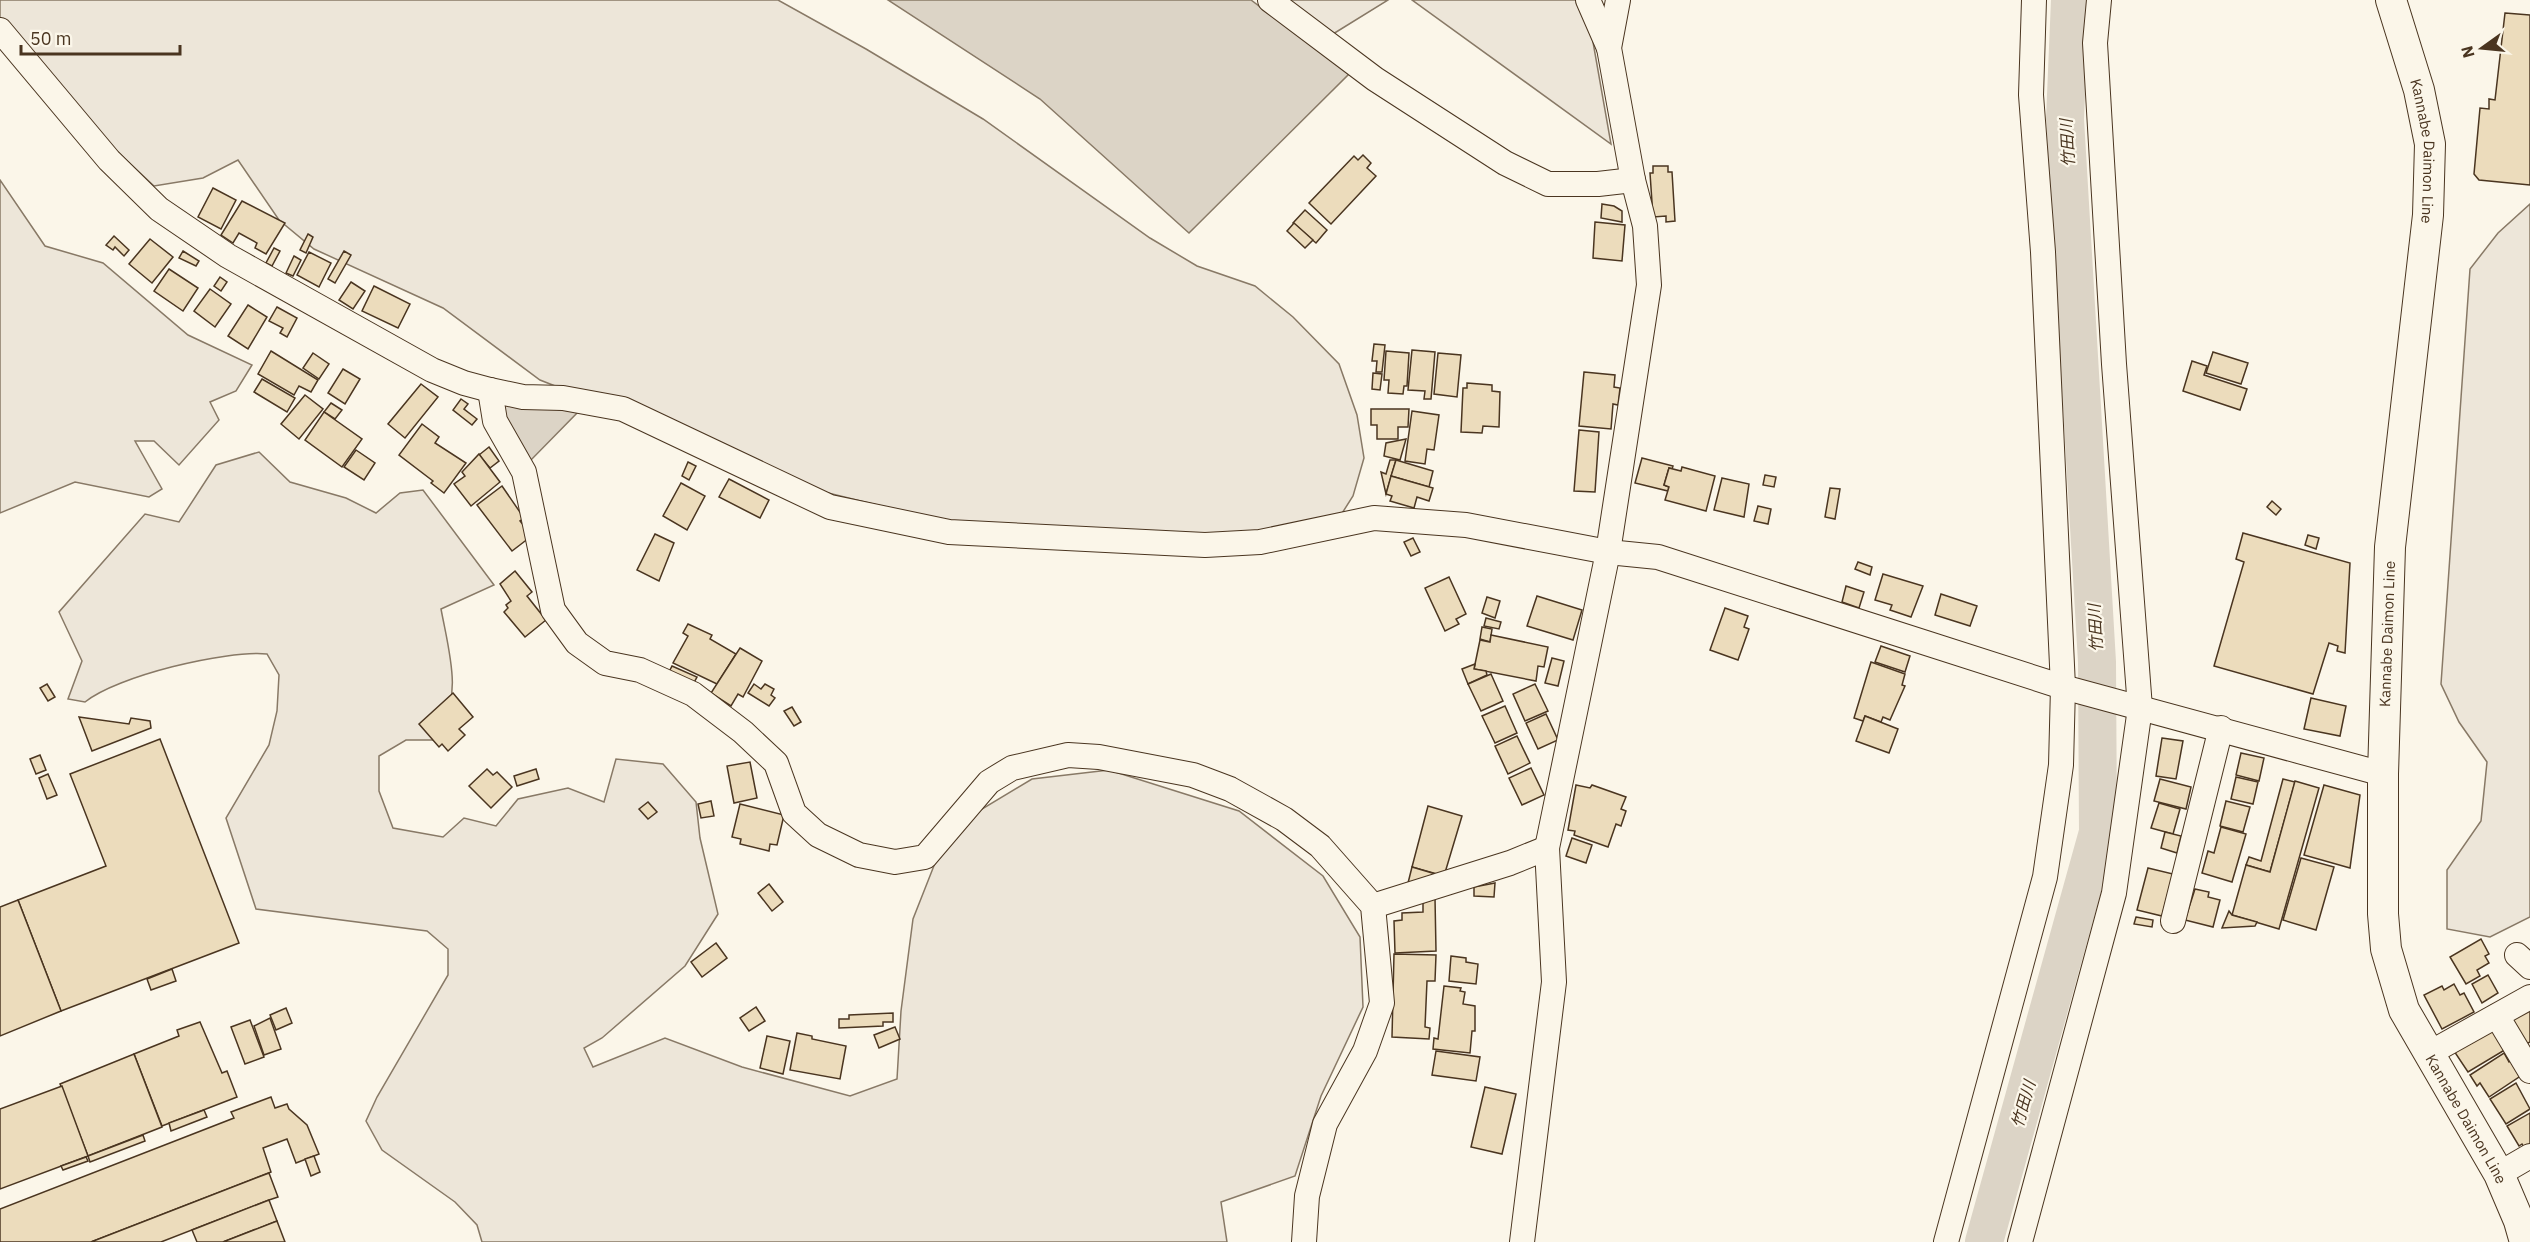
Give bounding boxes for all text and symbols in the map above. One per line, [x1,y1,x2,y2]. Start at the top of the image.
scale bar [21,18,180,56]
north arrow [2452,18,2512,78]
text: 50 m [30,27,72,50]
text: N [2456,44,2479,60]
street label: Kannabe Daimon Line [2407,76,2440,225]
water label: 竹田川 [2056,117,2078,167]
street label: Kannabe Daimon Line [2375,561,2399,707]
water label: 竹田川 [2084,602,2106,652]
street label: Kannabe Daimon Line [2422,1051,2511,1186]
water label: 竹田川 [2007,1076,2040,1130]

